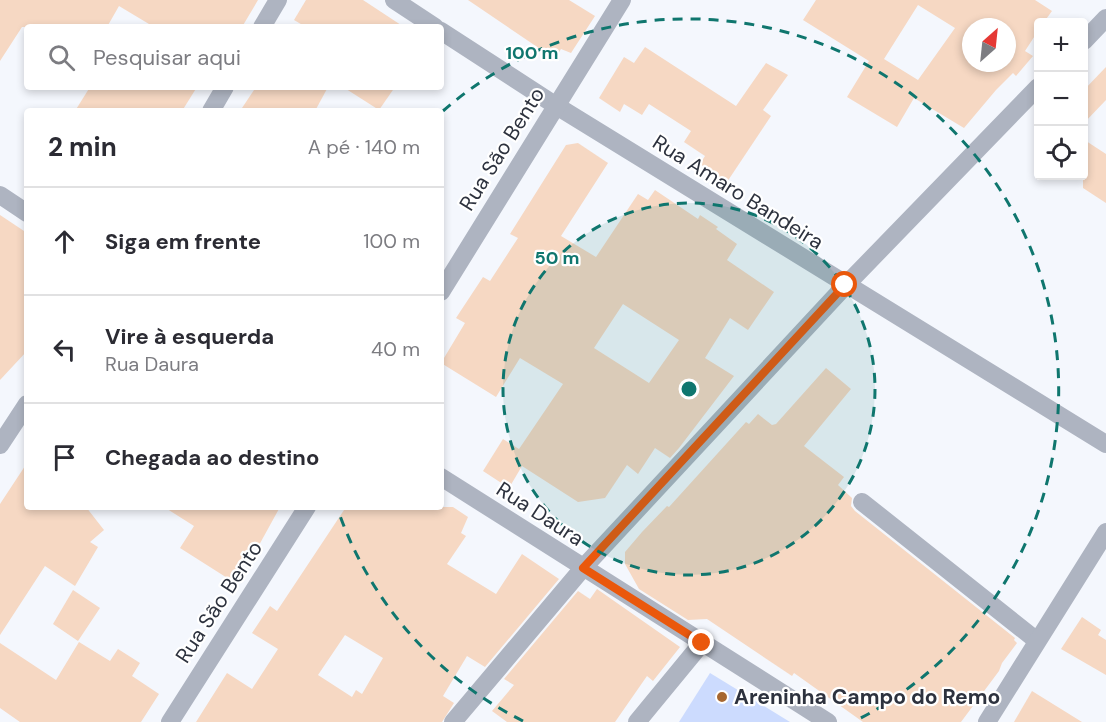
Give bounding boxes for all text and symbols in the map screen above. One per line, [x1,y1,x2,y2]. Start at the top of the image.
north arrow [962,18,1016,72]
map controls [1034,18,1088,180]
button: + [1034,18,1088,72]
search box [24,24,444,90]
icon: search [45,41,78,74]
text: 100 m [505,41,559,65]
text: Pesquisar aqui [93,43,241,72]
button: − [1034,72,1088,126]
street label: Rua São Bento [453,82,551,216]
button: locate [1034,126,1088,180]
street label: Rua Amaro Bandeira [647,128,829,256]
text: 2 min [48,130,117,164]
text: A pé · 140 m [308,134,420,160]
icon: ahead [48,225,81,258]
text: Siga em frente [105,227,261,256]
text: 100 m [363,228,420,254]
text: 50 m [534,246,580,270]
route start [831,271,857,297]
text: Vire à esquerda [105,322,274,351]
icon: left [48,333,81,366]
text: 40 m [371,336,420,362]
text: Rua Daura [105,351,199,377]
centre of rings [679,379,699,399]
icon: arrive [48,441,81,474]
text: Chegada ao destino [105,443,319,472]
street label: Rua Daura [491,475,589,553]
street label: Rua São Bento [169,536,269,668]
route end [688,629,714,655]
place label: Areninha Campo do Remo [734,683,1000,711]
marker: Areninha Campo do Remo [715,690,729,704]

